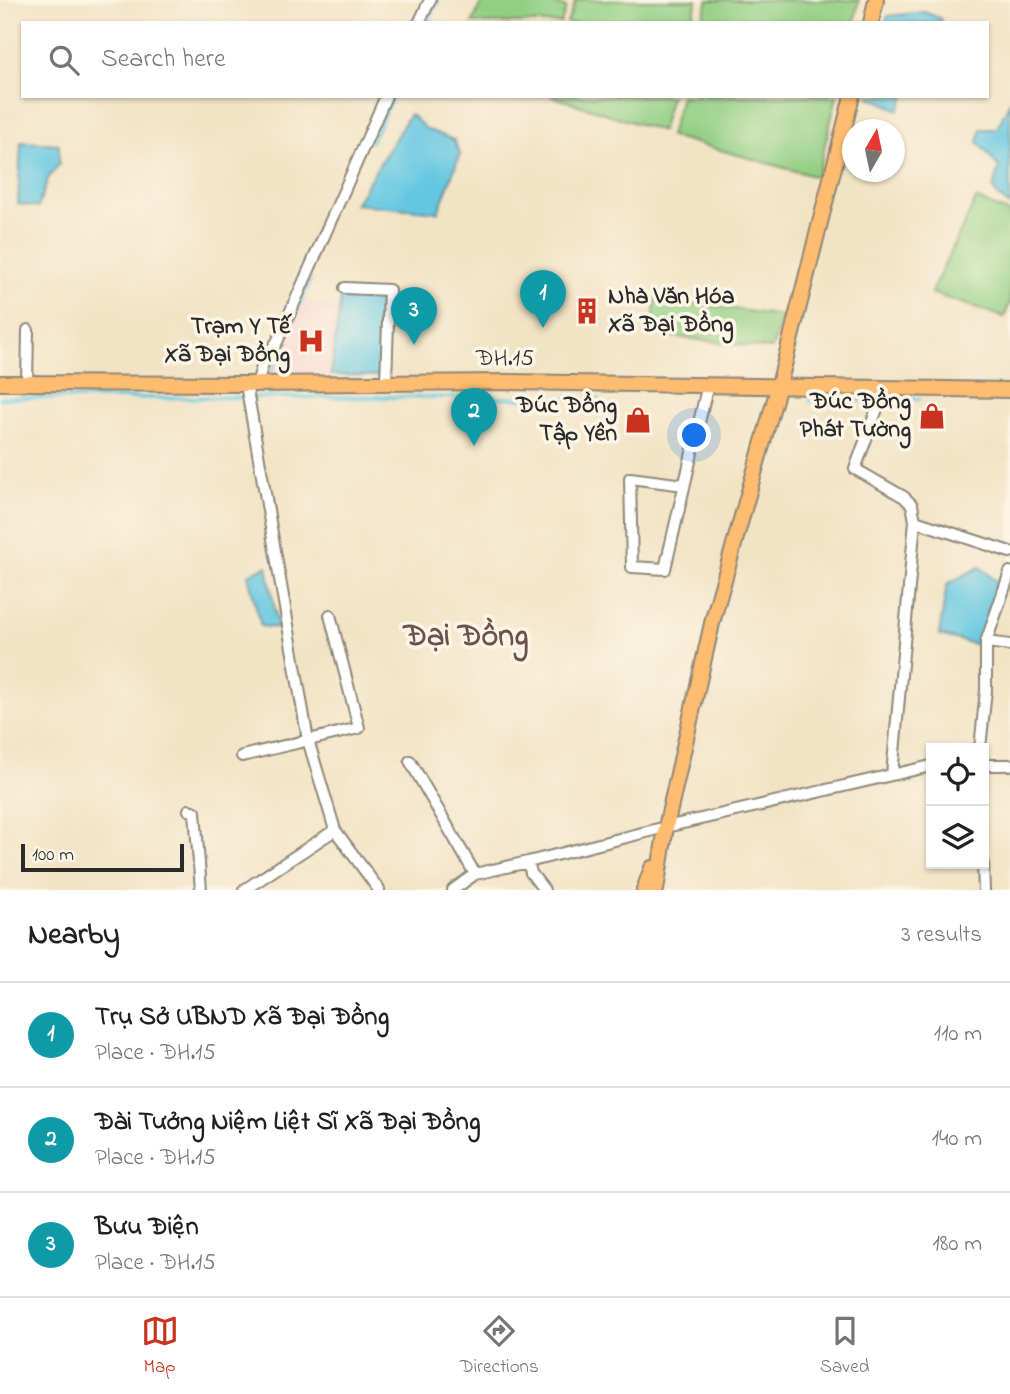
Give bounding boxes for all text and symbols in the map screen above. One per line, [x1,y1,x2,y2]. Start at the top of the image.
search box [21,21,989,98]
icon: search [45,41,83,79]
text: Search here [101,41,226,79]
north arrow [842,119,905,182]
pin: 1 [520,270,566,328]
place label: Nhà Văn Hóa Xã Đại Đồng [608,280,734,344]
pin: 3 [391,287,437,345]
building icon: Nhà Văn Hóa Xã Đại Đồng [572,296,602,326]
place label: Trạm Y Tế Xã Đại Đồng [164,310,292,374]
hospital icon: Trạm Y Tế Xã Đại Đồng [296,326,326,356]
street label: ĐH.15 [475,342,534,377]
place label: Đúc Đồng Phát Tường [800,385,911,449]
pin: 2 [451,388,497,446]
place label: Đúc Đồng Tập Yên [515,389,617,452]
shop icon: Đúc Đồng Phát Tường [917,401,947,431]
shop icon: Đúc Đồng Tập Yên [623,405,653,435]
your location [677,418,711,452]
district label: Đại Đồng [402,614,528,662]
map controls [926,743,989,869]
button: locate [926,743,989,806]
button: layers [926,806,989,869]
scale bar [21,841,184,873]
text: 100 m [32,842,74,869]
text: Nearby [28,914,120,958]
text: 3 results [901,919,982,952]
text: Trụ Sở UBND Xã Đại Đồng [95,999,389,1037]
text: 1 [47,1018,55,1051]
text: 110 m [934,1018,982,1051]
text: Place · ĐH.15 [95,1037,216,1070]
text: Đài Tưởng Niệm Liệt Sĩ Xã Đại Đồng [95,1104,480,1142]
text: 2 [45,1123,57,1156]
text: 140 m [932,1123,982,1156]
text: Place · ĐH.15 [95,1142,216,1175]
text: Bưu Điện [95,1209,199,1247]
text: 3 [46,1228,56,1261]
text: 180 m [933,1228,982,1261]
text: Place · ĐH.15 [95,1247,216,1280]
tab: Map [141,1312,179,1381]
tab: Directions [460,1312,539,1381]
tab: Saved [820,1312,869,1381]

